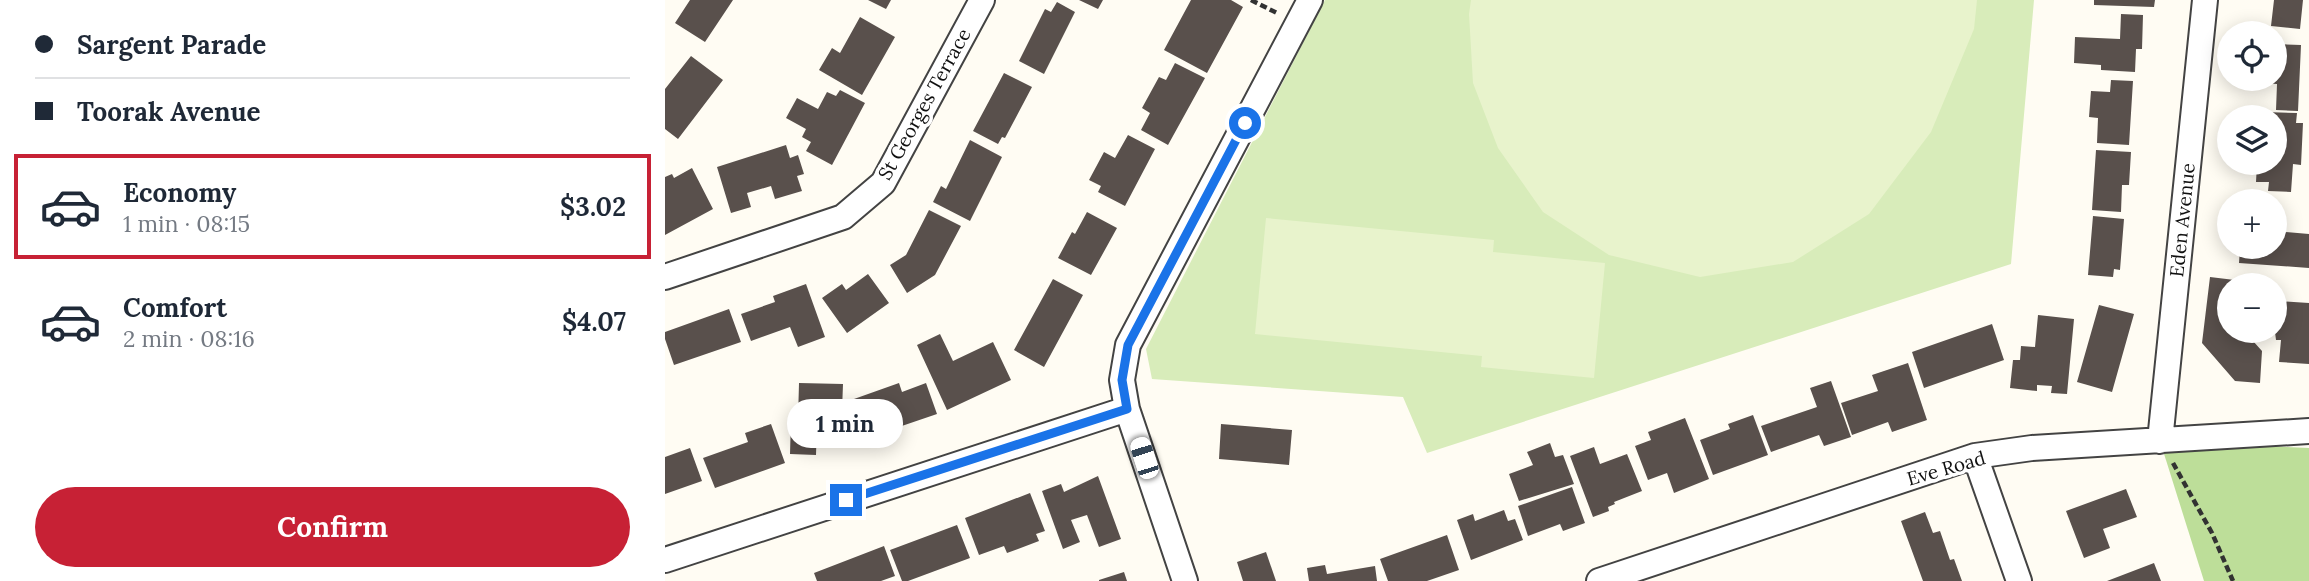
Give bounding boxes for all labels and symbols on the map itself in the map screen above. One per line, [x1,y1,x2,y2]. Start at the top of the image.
street label: St Georges Terrace [872,24,976,184]
route start [1229,107,1261,139]
street label: Eden Avenue [2164,162,2200,278]
callout: 1 min [788,398,904,448]
car [1128,435,1161,481]
street label: Eve Road [1904,445,1988,491]
route end [830,484,862,516]

